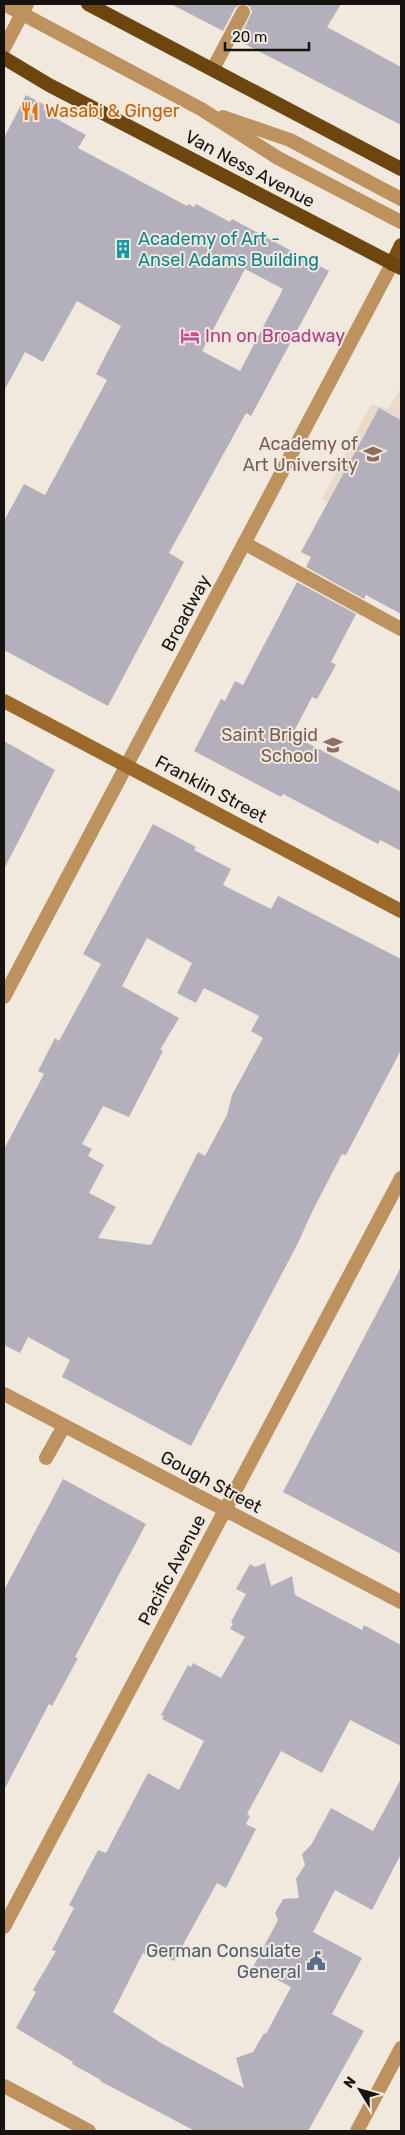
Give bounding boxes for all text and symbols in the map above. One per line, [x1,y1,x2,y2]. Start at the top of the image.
scale bar [225,20,309,52]
text: 20 m [232,28,267,46]
restaurant icon: Wasabi & Ginger [19,100,41,122]
place label: Wasabi & Ginger [45,100,180,122]
street label: Van Ness Avenue [181,125,319,213]
place label: Academy of Art - Ansel Adams Building [138,228,319,271]
building icon: Academy of Art - Ansel Adams Building [112,238,134,260]
hotel icon: Inn on Broadway [179,325,201,347]
place label: Inn on Broadway [205,325,345,347]
place label: Academy of Art University [243,433,358,476]
school or university icon: Academy of Art University [362,443,384,465]
street label: Broadway [157,571,215,655]
place label: Saint Brigid School [221,724,318,767]
school or university icon: Saint Brigid School [322,734,344,756]
street label: Franklin Street [151,750,271,828]
street label: Gough Street [157,1446,265,1518]
street label: Pacific Avenue [134,1511,210,1629]
place label: German Consulate General [146,1940,301,1983]
public building icon: German Consulate General [305,1950,327,1972]
north arrow [335,2065,385,2115]
text: N [340,2073,360,2092]

